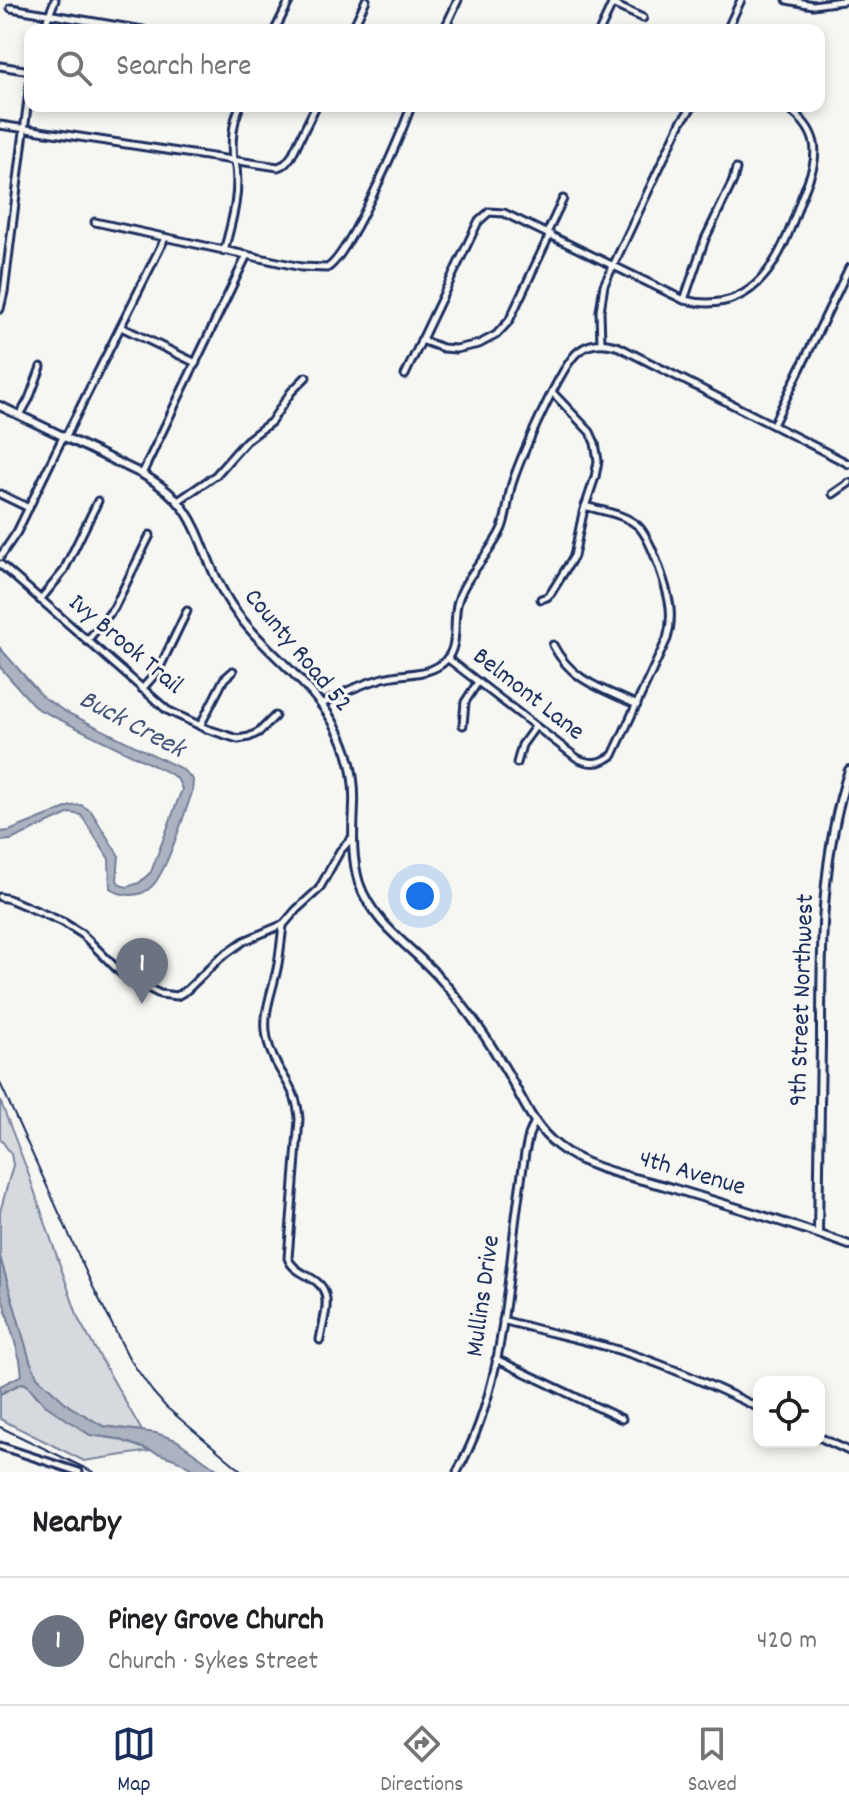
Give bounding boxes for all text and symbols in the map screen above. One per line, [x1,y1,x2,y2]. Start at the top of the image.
search box [24,24,825,112]
icon: search [52,46,96,90]
text: Search here [116,47,252,90]
street label: County Road 52 [234,581,360,721]
street label: Ivy Brook Trail [59,586,191,704]
street label: Belmont Lane [464,639,592,751]
water label: Buck Creek [71,681,193,772]
your location [400,876,440,916]
street label: 9th Street Northwest [781,893,825,1107]
pin: 1 [116,938,168,1004]
street label: 4th Avenue [634,1141,750,1207]
street label: Mullins Drive [457,1233,511,1359]
map controls [753,1376,825,1448]
button: locate [753,1376,825,1448]
text: Nearby [32,1500,121,1549]
text: Piney Grove Church [108,1601,324,1644]
text: 1 [55,1623,61,1660]
text: 420 m [757,1623,817,1660]
text: Church · Sykes Street [108,1644,318,1681]
tab: Map [112,1722,156,1801]
tab: Directions [380,1722,464,1801]
tab: Saved [688,1722,737,1801]

